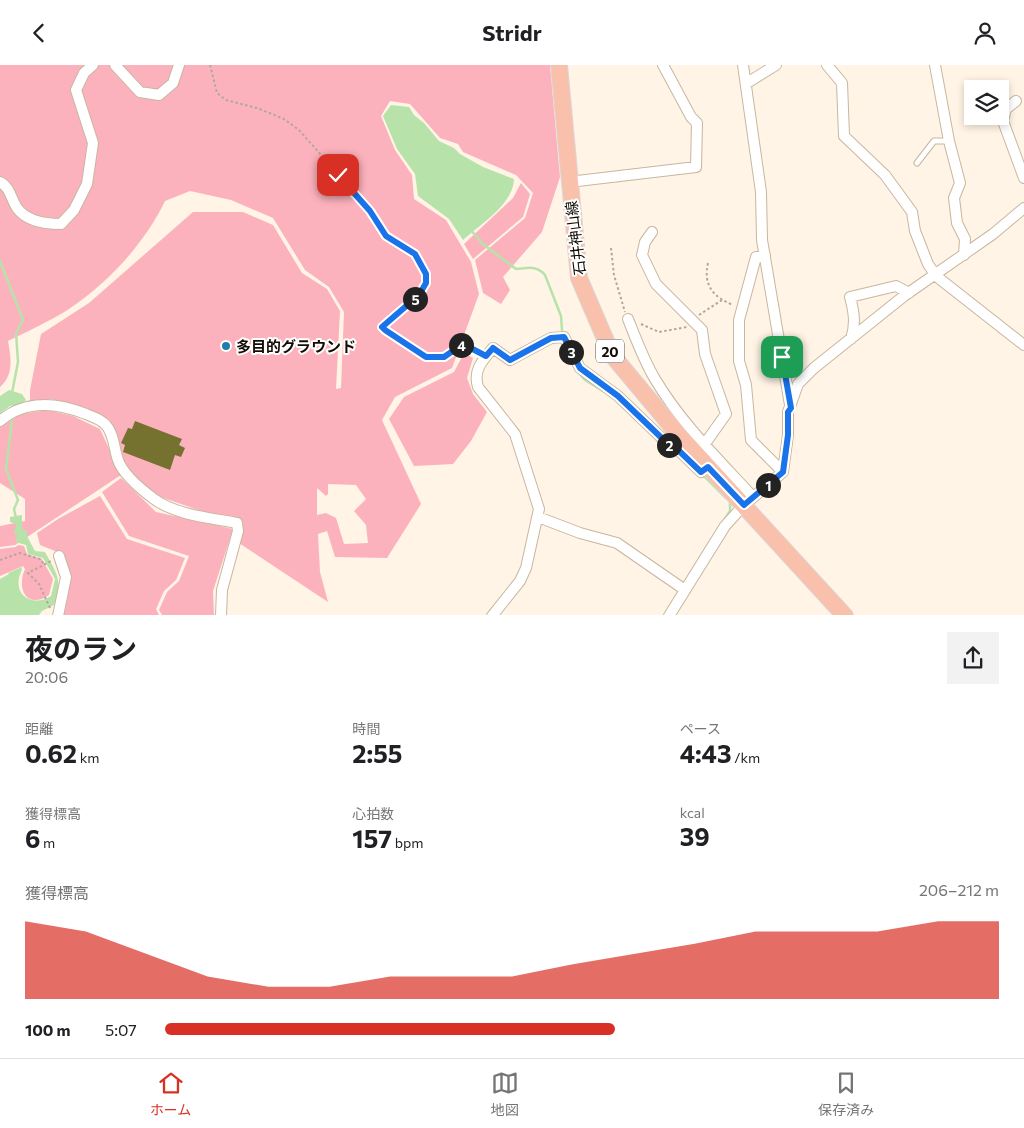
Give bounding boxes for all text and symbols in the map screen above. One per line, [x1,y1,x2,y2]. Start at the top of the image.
icon: back [25,19,53,47]
text: Stridr [482,19,542,46]
icon: person [971,19,999,47]
map controls [964,80,1009,125]
button: layers [964,80,1009,125]
pin [317,154,359,196]
icon: check [324,161,352,189]
street label: 石井神山線 [561,200,589,276]
pin: 5 [402,287,428,311]
text: 5 [411,291,420,308]
pin: 4 [448,333,474,357]
pin [761,336,803,378]
place label: 多目的グラウンド [236,337,356,355]
text: 4 [457,337,466,354]
pin: 3 [558,339,584,365]
road number: 20 [596,339,624,363]
marker: 多目的グラウンド [220,340,232,352]
icon: arrive [768,343,796,371]
text: 3 [567,344,576,361]
pin: 2 [656,433,682,457]
text: 2 [666,437,673,454]
pin: 1 [756,473,780,497]
text: 1 [765,477,772,494]
text: 夜のラン [25,631,137,665]
button: share [947,632,999,684]
text: 20:06 [25,667,68,686]
text: 距離 [25,720,53,737]
text: 時間 [352,720,380,737]
text: ペース [680,720,721,737]
text: 0.62 [25,738,77,768]
text: 2:55 [352,738,402,768]
text: 4:43 [680,738,732,768]
text: km [77,749,100,766]
text: /km [732,749,760,766]
text: kcal [680,804,705,821]
text: 獲得標高 [25,805,81,822]
text: 心拍数 [352,805,394,822]
text: 39 [680,821,710,851]
text: 6 [25,823,40,853]
text: 157 [352,823,392,853]
text: m [40,834,55,851]
text: bpm [392,834,423,851]
text: 206–212 m [919,880,999,899]
text: 獲得標高 [25,883,89,902]
text: 100 m [25,1020,71,1039]
text: 5:07 [105,1020,137,1039]
tab: ホーム [150,1069,191,1119]
tab: 地図 [491,1069,519,1119]
tab: 保存済み [818,1069,874,1119]

